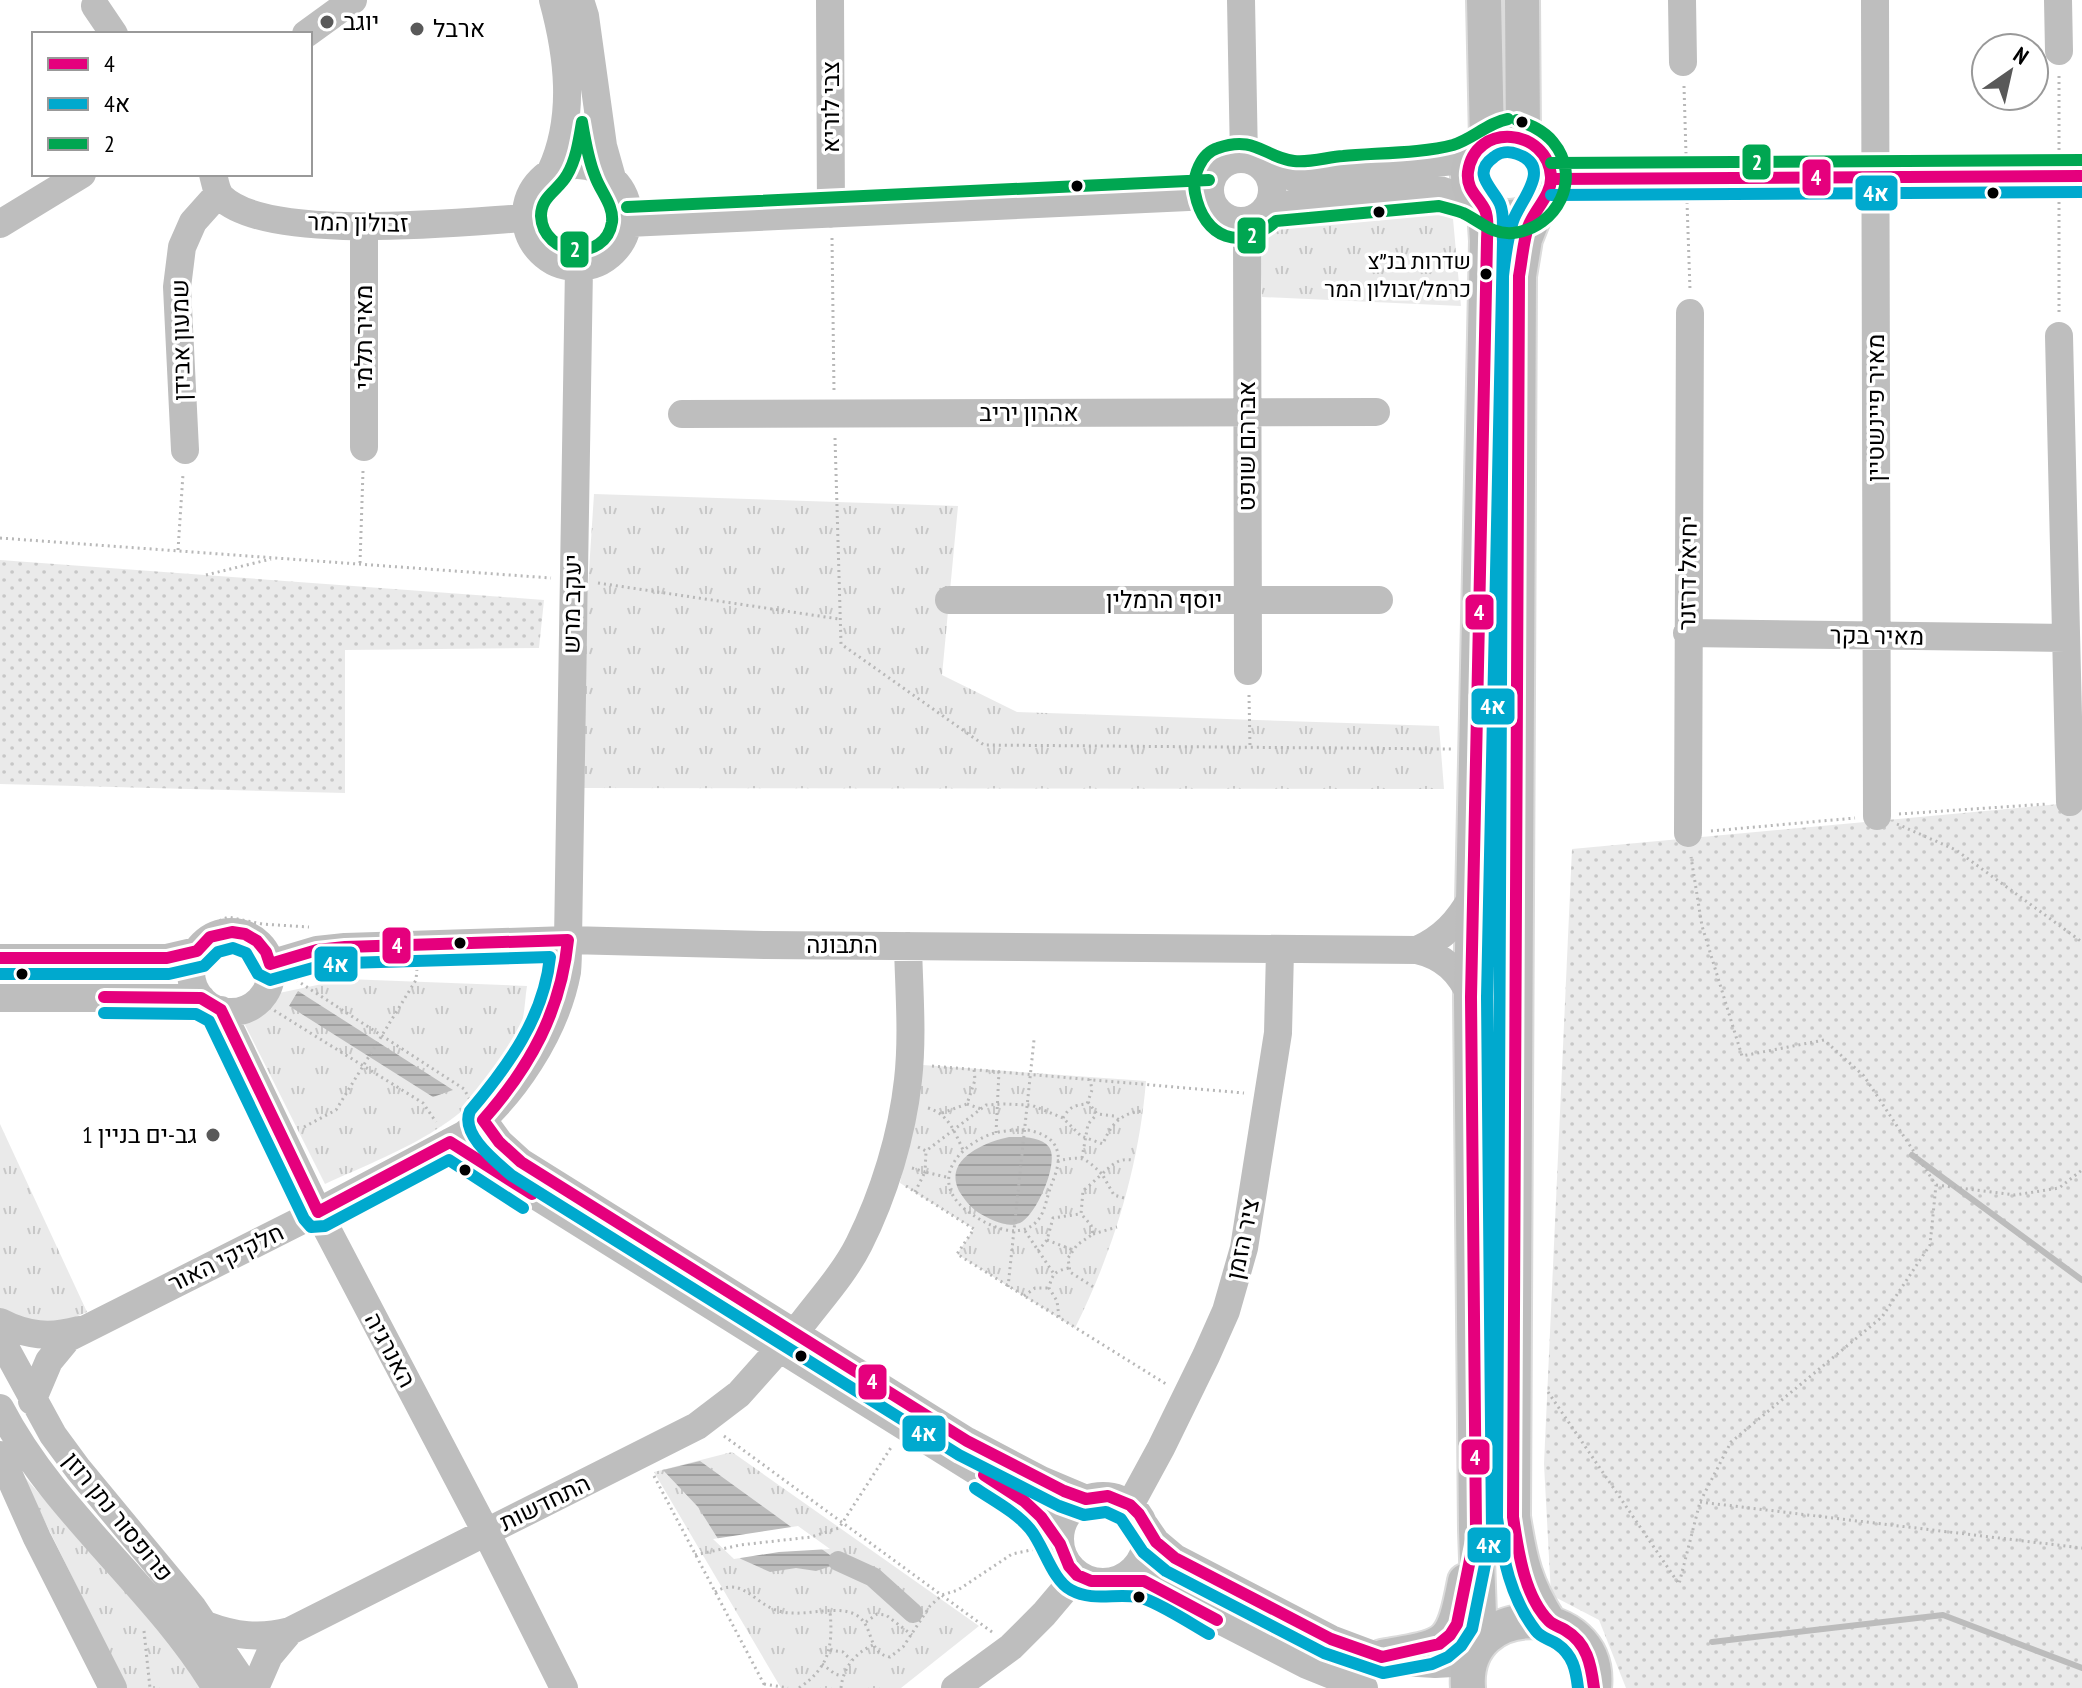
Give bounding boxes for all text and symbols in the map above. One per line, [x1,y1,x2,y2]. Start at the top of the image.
place label: יוגב [343,6,379,37]
marker: יוגב [318,13,336,31]
place label: ארבל [433,13,485,44]
marker: ארבל [408,20,426,38]
legend [32,32,312,176]
north arrow [1970,32,2050,112]
text: N [2008,40,2034,70]
text: 4 [104,48,115,79]
street label: צבי לוריא [815,61,846,153]
text: 4א [104,88,130,119]
unlabelled marker [1514,114,1530,130]
text: 2 [104,128,115,159]
line badge: 2 [1741,143,1772,181]
text: 2 [1752,148,1762,176]
line badge: 4 [1801,158,1832,197]
text: 4 [1811,163,1822,191]
line badge: 4א [1854,174,1899,212]
unlabelled marker [1069,178,1085,194]
text: 4א [1863,179,1889,207]
unlabelled marker [1985,185,2001,201]
unlabelled marker [1371,204,1387,220]
street label: זבולון המר [307,206,409,239]
line badge: 2 [1236,216,1267,255]
text: 2 [1247,221,1257,249]
line badge: 2 [559,230,590,269]
text: 2 [570,235,580,263]
place label: שדרות בנ״צ כרמל/זבולון המר [1324,247,1471,303]
marker: שדרות בנ״צ כרמל/זבולון המר [1478,266,1494,282]
street label: שמעון אבידן [164,279,197,401]
street label: מאיר תלמי [348,285,379,389]
street label: מאיר פיינשטיין [1860,334,1891,482]
street label: אברהם שופט [1231,381,1262,511]
street label: אהרון יריב [979,397,1079,428]
street label: יחיאל דרזנר [1671,515,1704,631]
street label: יעקב מרש [555,554,588,654]
street label: יוסף הרמלין [1106,584,1222,615]
line badge: 4 [1464,593,1495,631]
text: 4 [1474,598,1485,626]
street label: מאיר בקר [1830,619,1924,652]
line badge: 4א [1470,687,1516,726]
text: 4א [1480,692,1506,720]
line badge: 4 [381,926,412,965]
street label: התבונה [806,929,878,960]
text: 4 [392,931,403,959]
unlabelled marker [452,935,468,951]
line badge: 4א [313,945,359,983]
text: 4א [323,950,349,978]
unlabelled marker [14,966,30,982]
place label: גב-ים בניין 1 [82,1119,197,1150]
marker: גב-ים בניין 1 [204,1126,222,1144]
unlabelled marker [457,1162,473,1178]
street label: ציר הזמן [1219,1196,1266,1282]
street label: חלקיקי האור [163,1216,289,1299]
street label: האנרגיה [358,1307,423,1393]
unlabelled marker [793,1348,809,1364]
line badge: 4 [857,1363,888,1401]
text: 4 [867,1367,878,1395]
line badge: 4א [901,1414,947,1453]
text: 4א [911,1419,937,1447]
line badge: 4 [1460,1438,1491,1476]
text: 4 [1470,1443,1481,1471]
street label: פרופסור נתן רוזן [57,1445,180,1588]
street label: התחדשות [494,1467,595,1538]
line badge: 4א [1466,1526,1512,1564]
text: 4א [1476,1531,1502,1559]
unlabelled marker [1131,1589,1147,1605]

